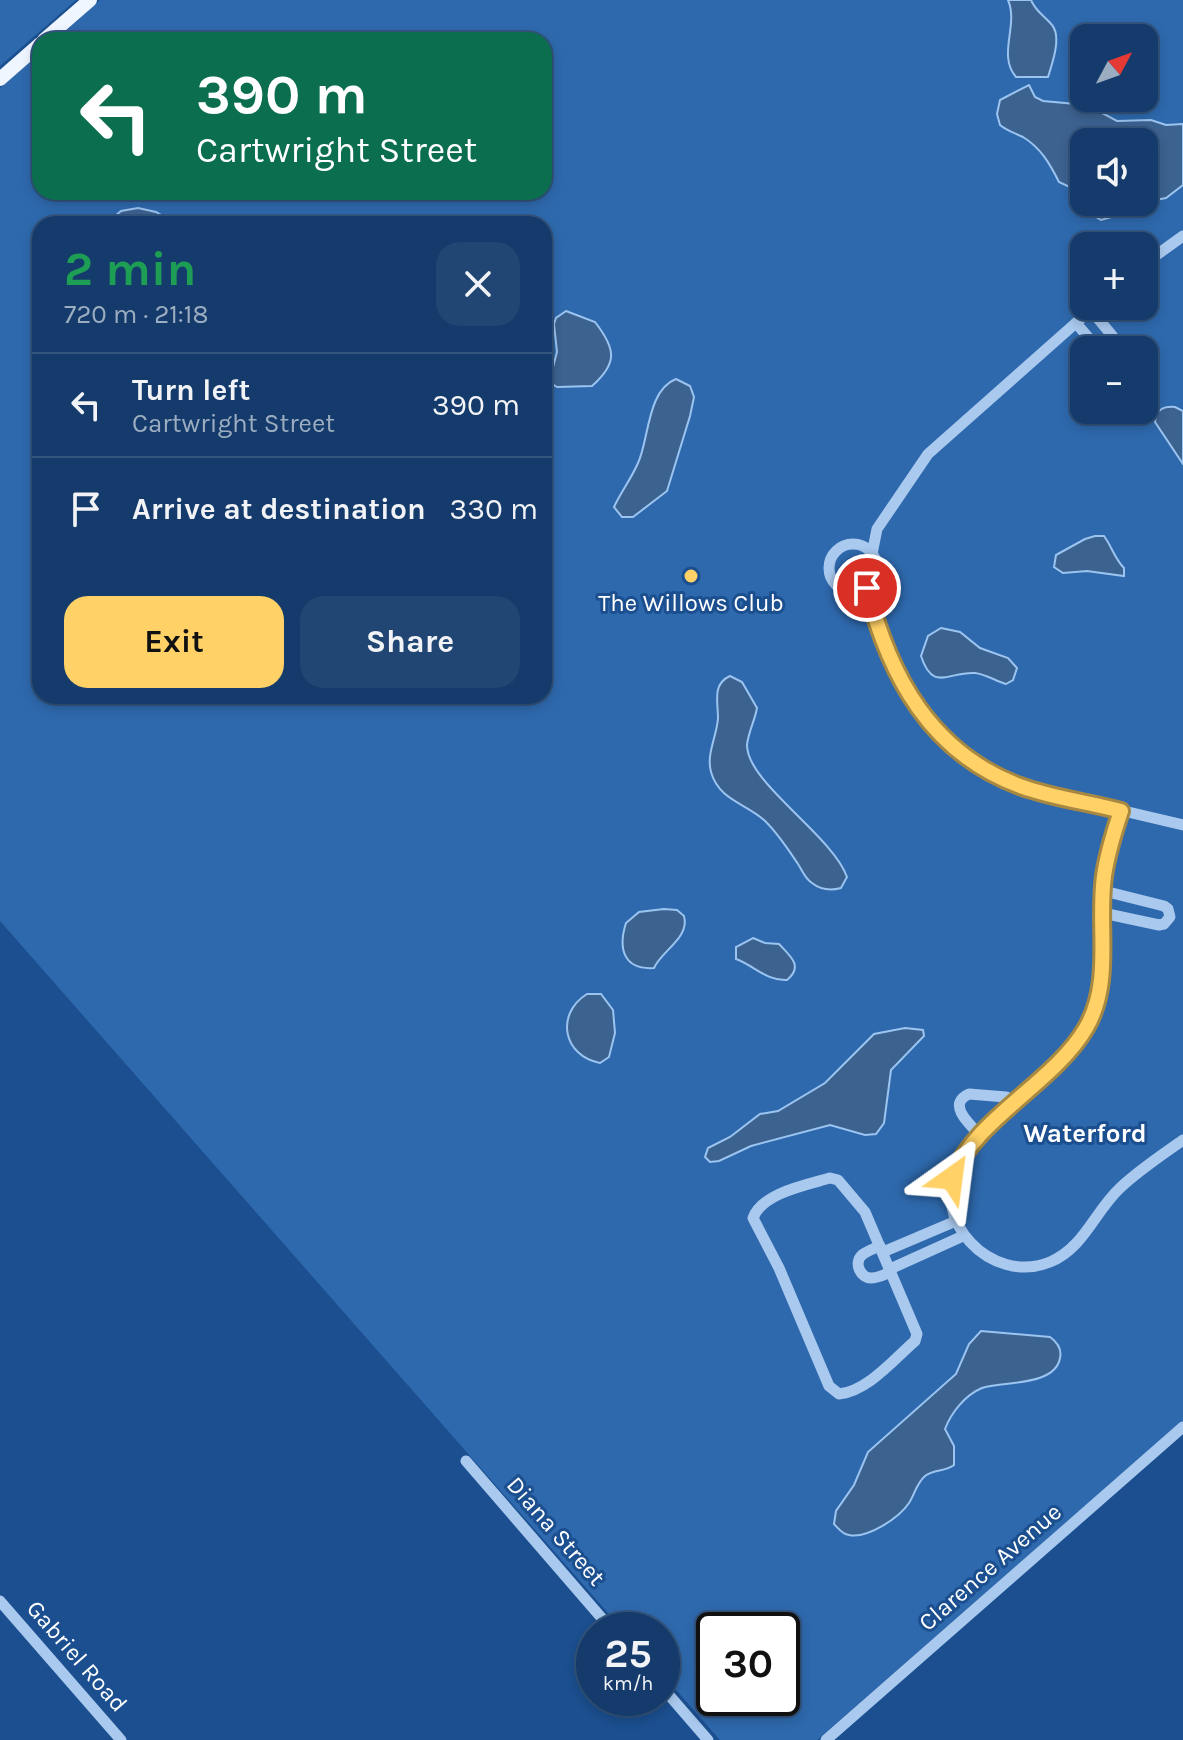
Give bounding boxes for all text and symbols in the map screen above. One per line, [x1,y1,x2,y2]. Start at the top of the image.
north arrow [1070,24,1158,112]
map controls [1070,24,1158,424]
text: 390 m [196,62,368,127]
icon: left [64,64,168,168]
button: sound [1070,128,1158,216]
text: Cartwright Street [196,129,477,171]
button: + [1070,232,1158,320]
text: 2 min [64,241,196,297]
button: close [436,242,520,326]
text: 720 m · 21:18 [64,299,208,330]
button: − [1070,336,1158,424]
text: Turn left [132,372,250,408]
icon: left [64,383,108,427]
text: 390 m [432,387,520,423]
text: Cartwright Street [132,408,335,439]
icon: arrive [64,487,108,531]
text: Arrive at destination [132,491,426,527]
text: 330 m [450,491,538,527]
pin [833,554,901,622]
icon: arrive [845,566,889,610]
marker: The Willows Club [682,567,700,585]
place label: The Willows Club [598,589,784,617]
button: Exit [64,596,284,688]
button: Share [300,596,520,688]
district label: Waterford [1023,1118,1147,1149]
position arrow [910,1136,994,1220]
street label: Diana Street [501,1471,611,1591]
street label: Clarence Avenue [913,1498,1067,1636]
street label: Gabriel Road [21,1594,133,1718]
speed limit sign: 30 [696,1612,800,1716]
text: 25 [604,1630,652,1677]
text: km/h [603,1672,653,1695]

